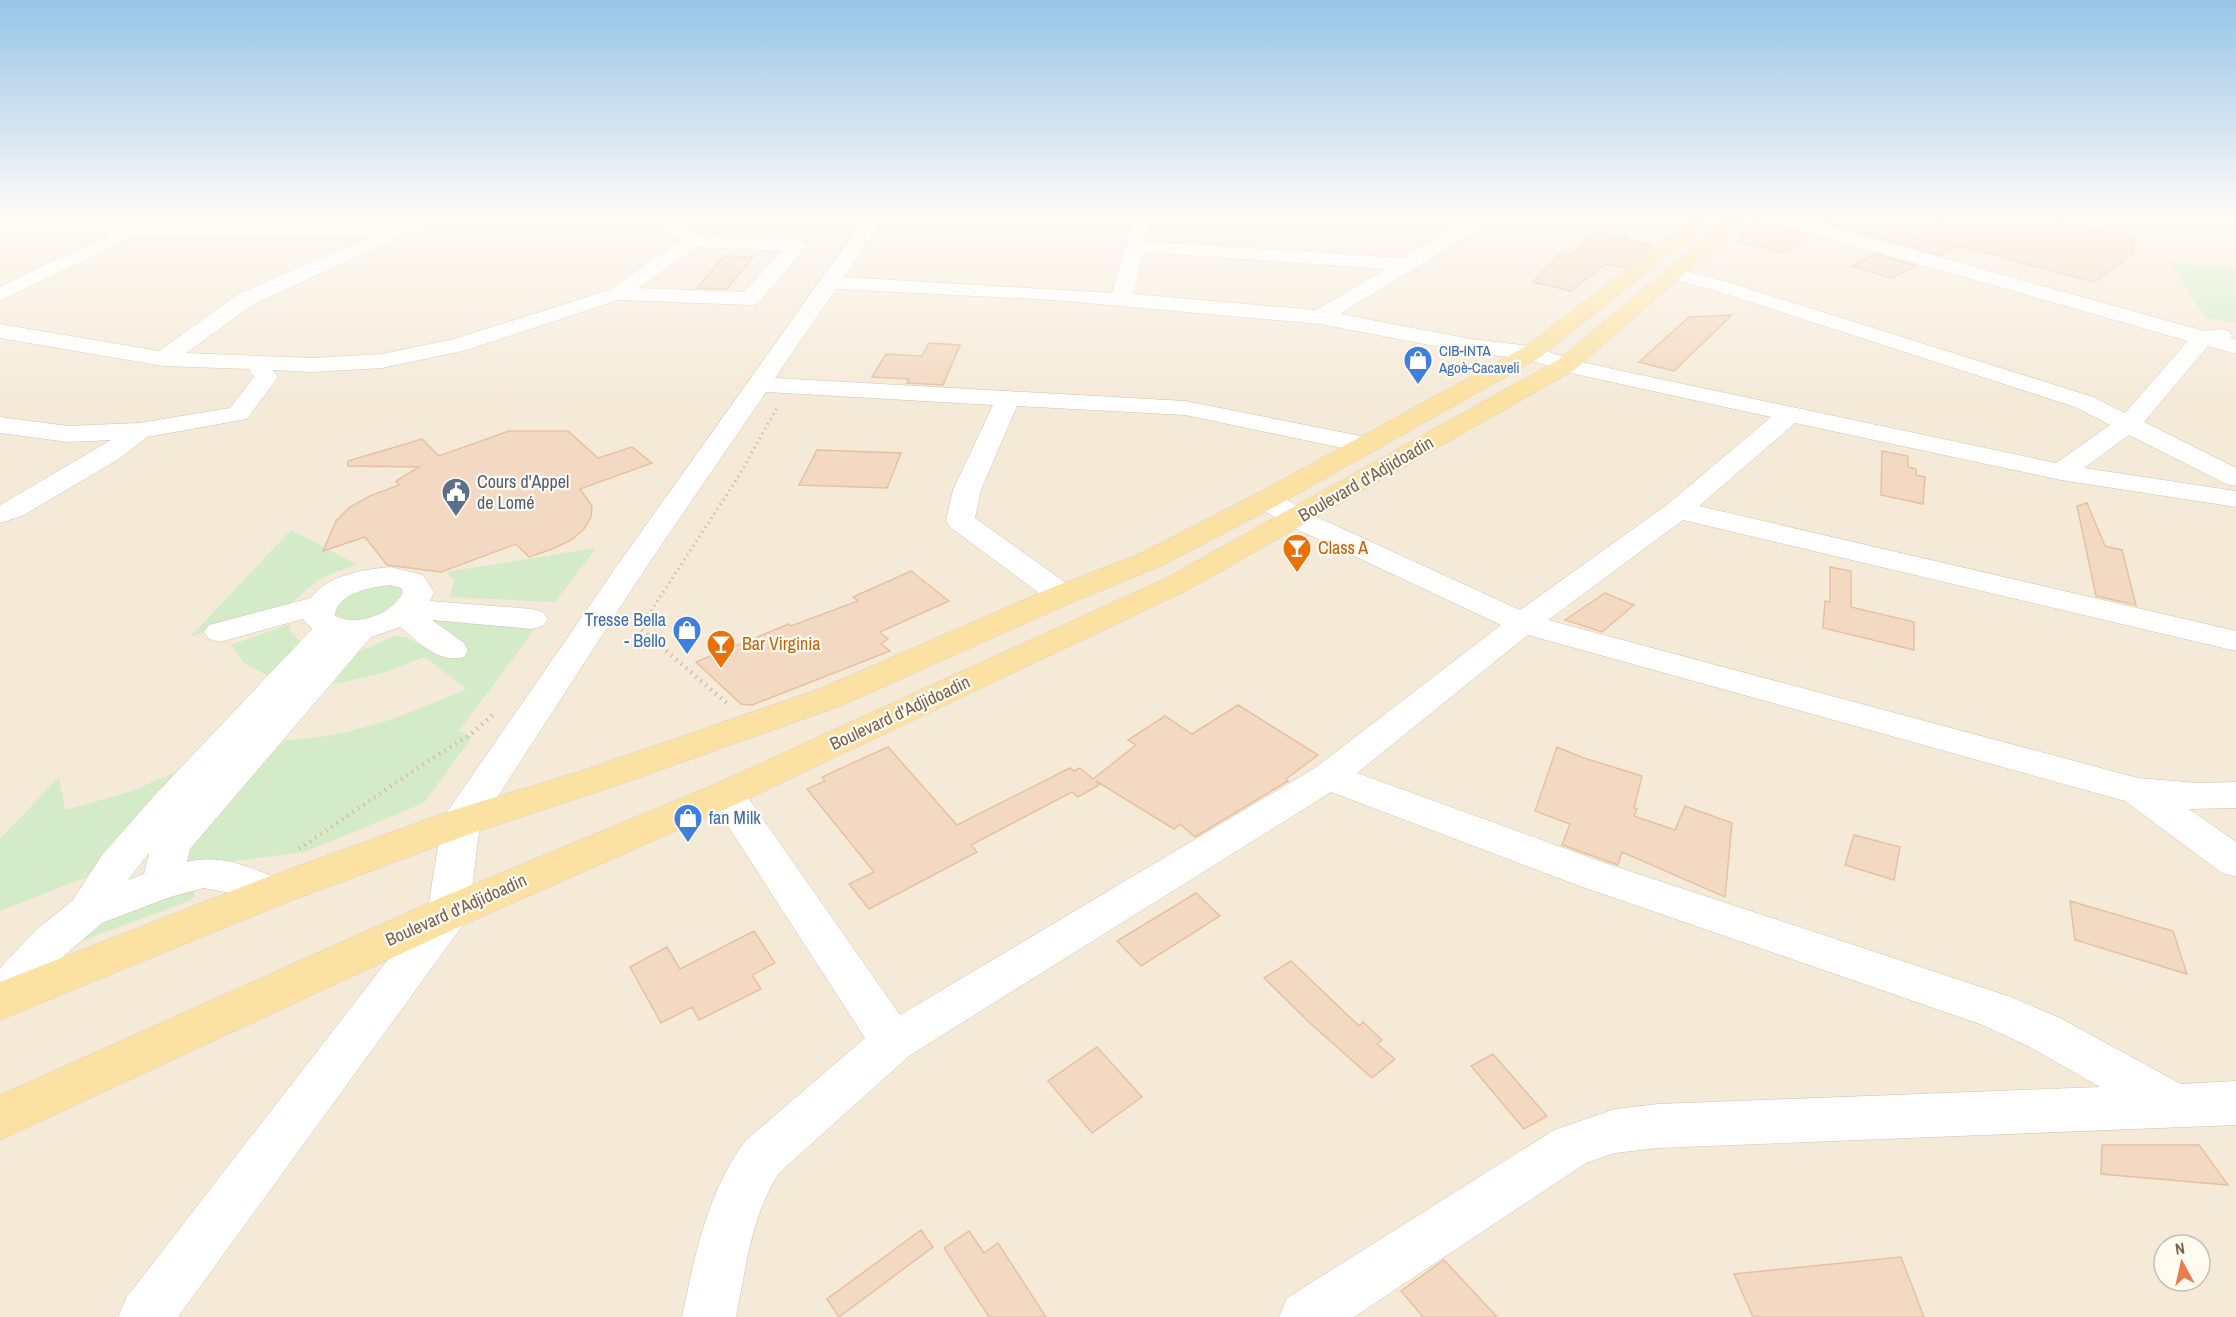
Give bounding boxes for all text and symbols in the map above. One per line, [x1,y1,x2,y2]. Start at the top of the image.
place label: CIB-INTA Agoè-Cacaveli [1438,340,1520,378]
shop icon: CIB-INTA Agoè-Cacaveli [1402,344,1434,386]
street label: Boulevard d'Adjidoadin [1294,430,1438,527]
place label: Cours d'Appel de Lomé [477,469,569,515]
public building icon: Cours d'Appel de Lomé [440,476,472,518]
bar icon: Class A [1281,532,1313,574]
place label: Class A [1318,535,1368,560]
place label: Tresse Bella - Bello [585,607,666,653]
shop icon: Tresse Bella - Bello [671,614,703,656]
bar icon: Bar Virginia [705,628,737,670]
place label: Bar Virginia [742,631,821,656]
street label: Boulevard d'Adjidoadin [826,669,974,756]
shop icon: fan Milk [672,802,704,844]
place label: fan Milk [709,805,761,830]
street label: Boulevard d'Adjidoadin [381,867,530,952]
north arrow [2152,1233,2212,1293]
text: N [2174,1237,2186,1260]

